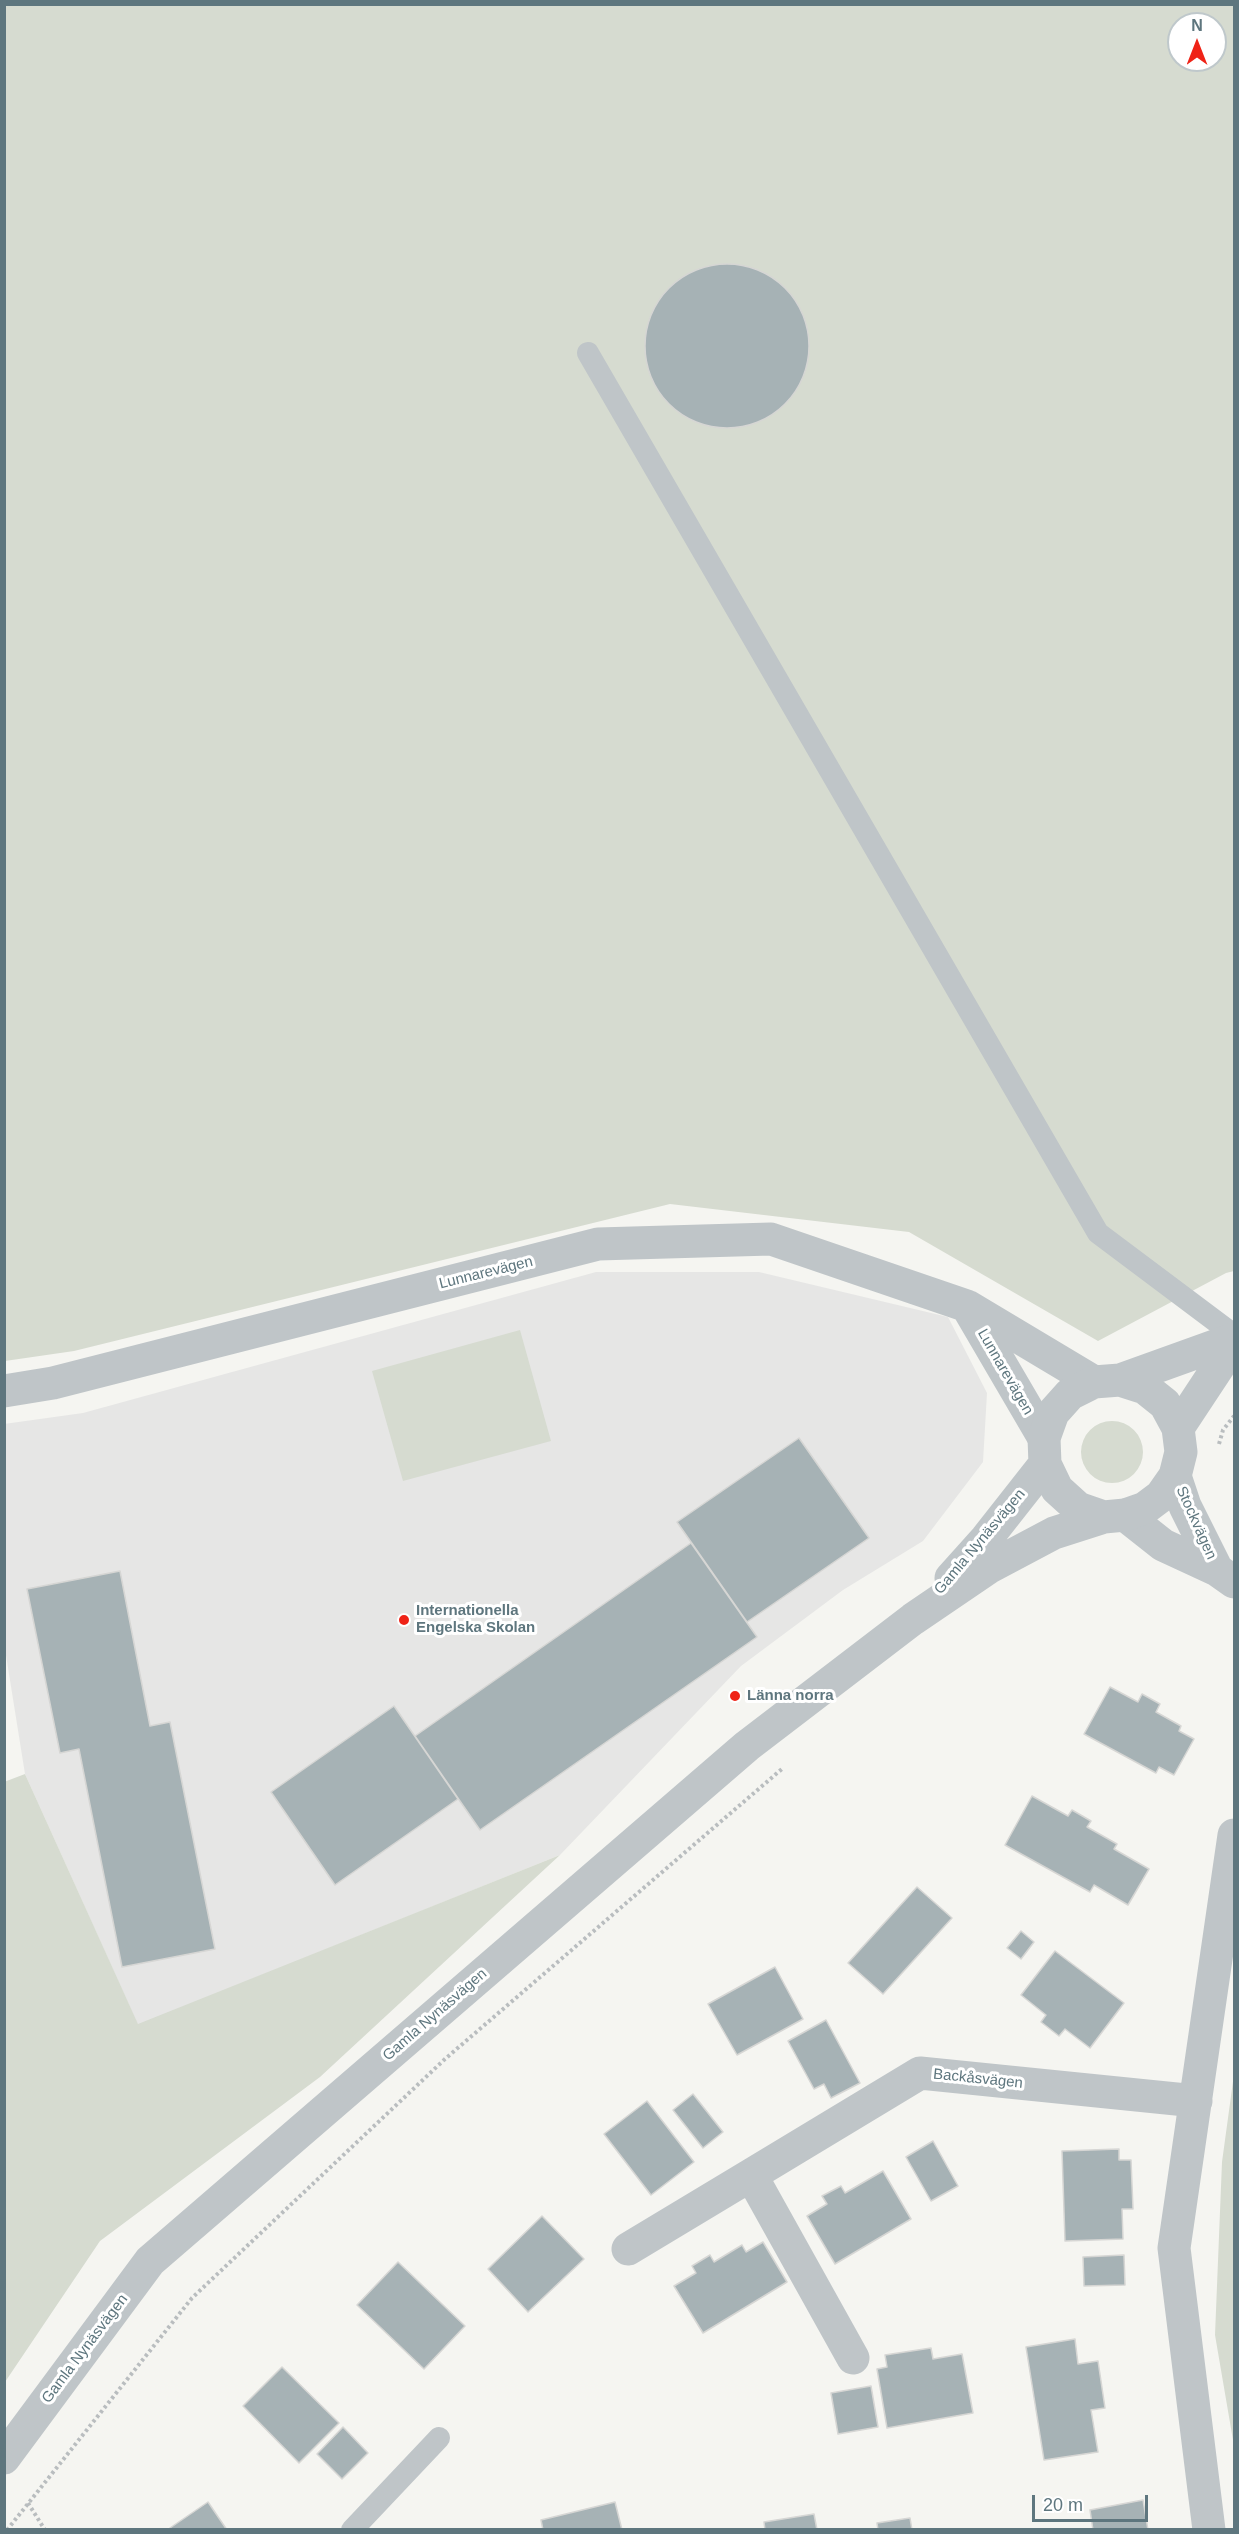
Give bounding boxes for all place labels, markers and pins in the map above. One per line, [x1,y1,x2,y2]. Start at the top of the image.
place label: Internationella Engelska Skolan [416,1602,535,1637]
marker: Internationella Engelska Skolan [397,1613,411,1627]
place label: Länna norra [747,1687,834,1705]
marker: Länna norra [728,1689,742,1703]

